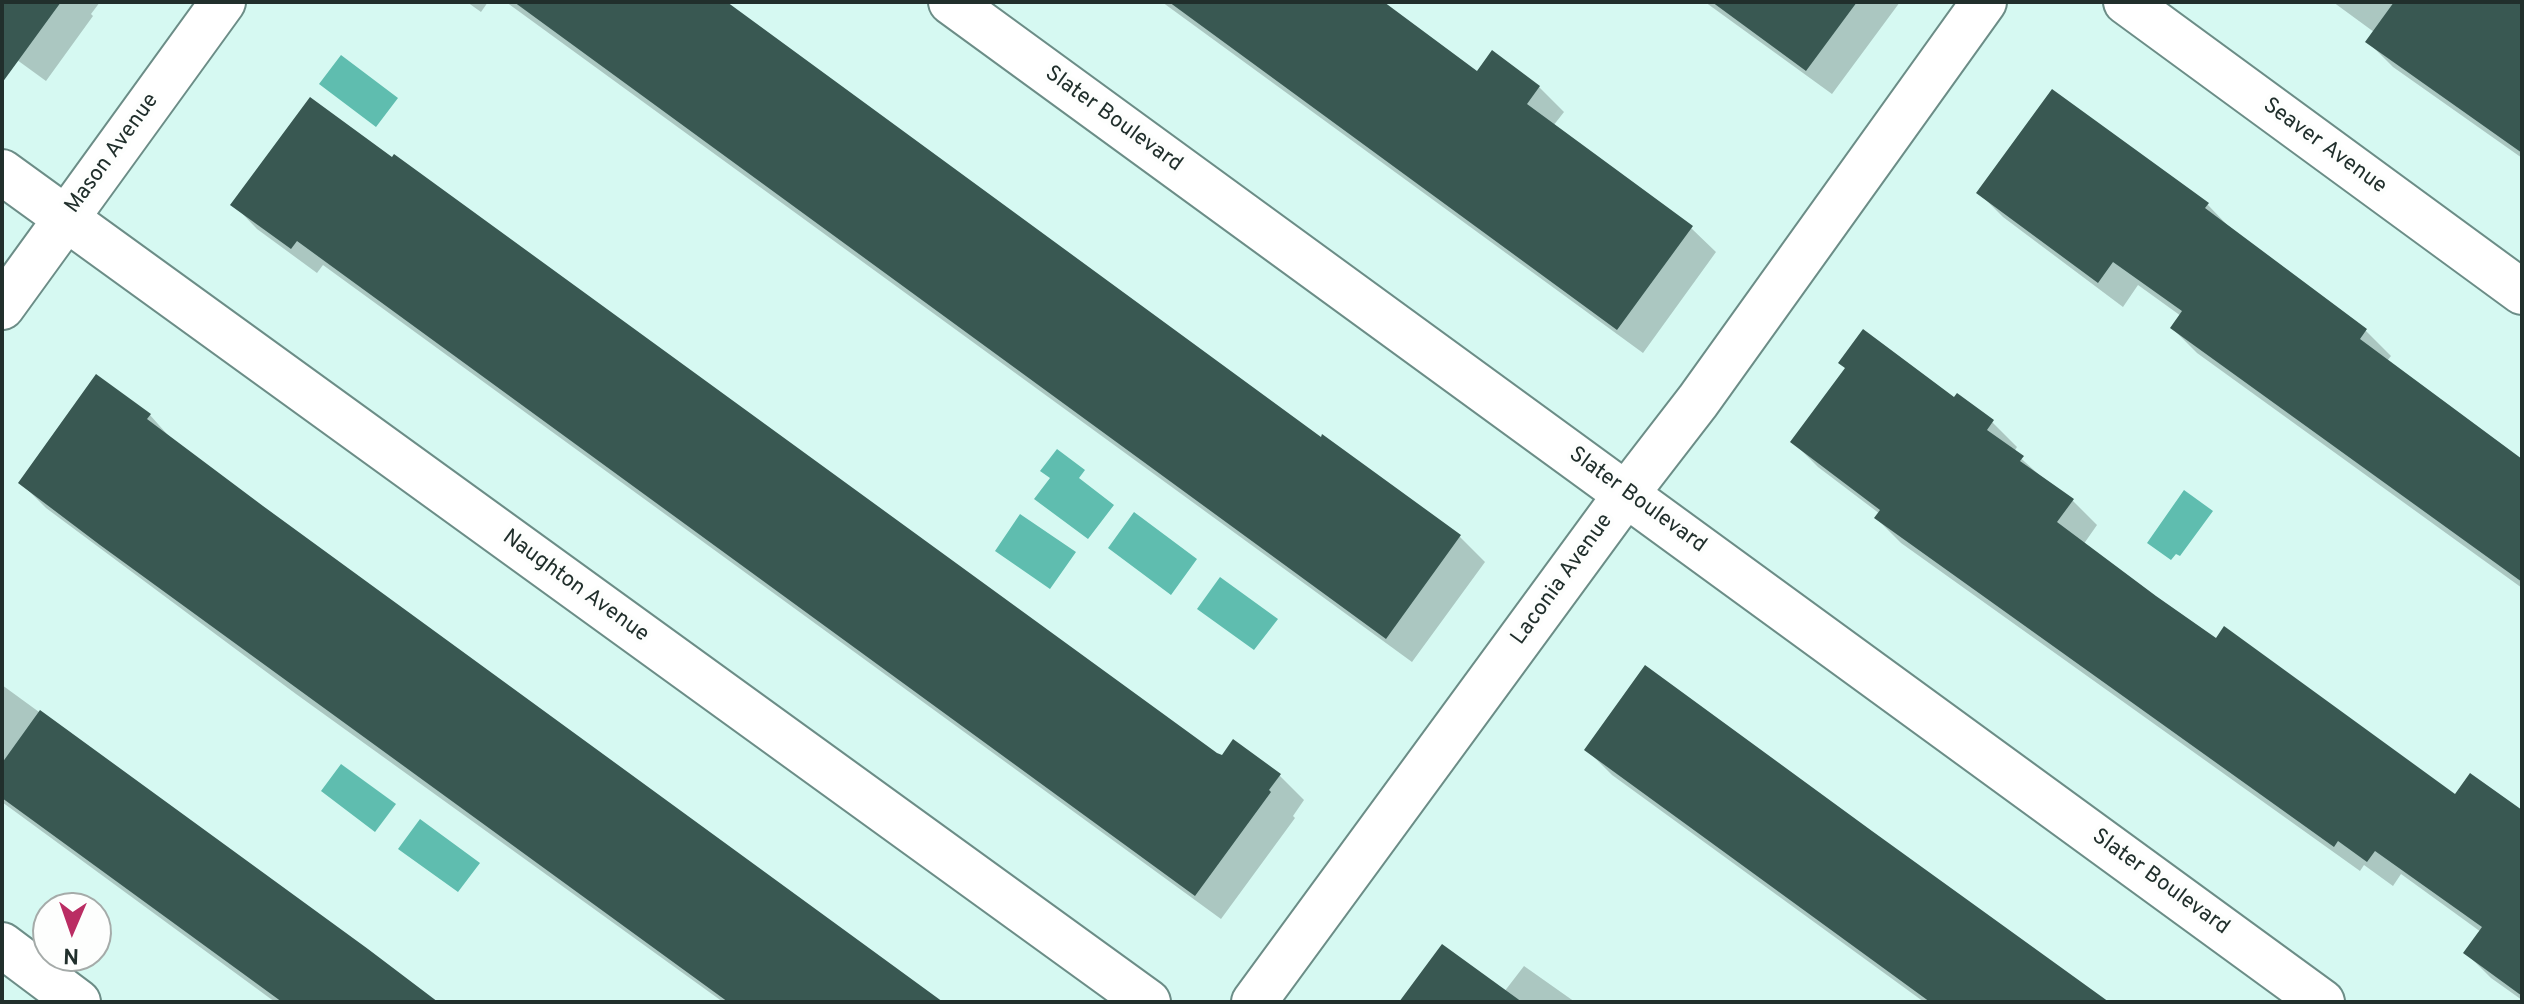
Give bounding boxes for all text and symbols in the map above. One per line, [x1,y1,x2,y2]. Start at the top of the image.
street label: Slater Boulevard [1039,61,1187,179]
street label: Mason Avenue [61,89,165,219]
street label: Seaver Avenue [2257,93,2391,201]
street label: Slater Boulevard [1563,442,1711,560]
street label: Laconia Avenue [1507,509,1619,651]
street label: Naughton Avenue [497,525,653,649]
street label: Slater Boulevard [2086,824,2234,942]
north arrow [32,892,112,972]
text: N [63,941,80,968]

